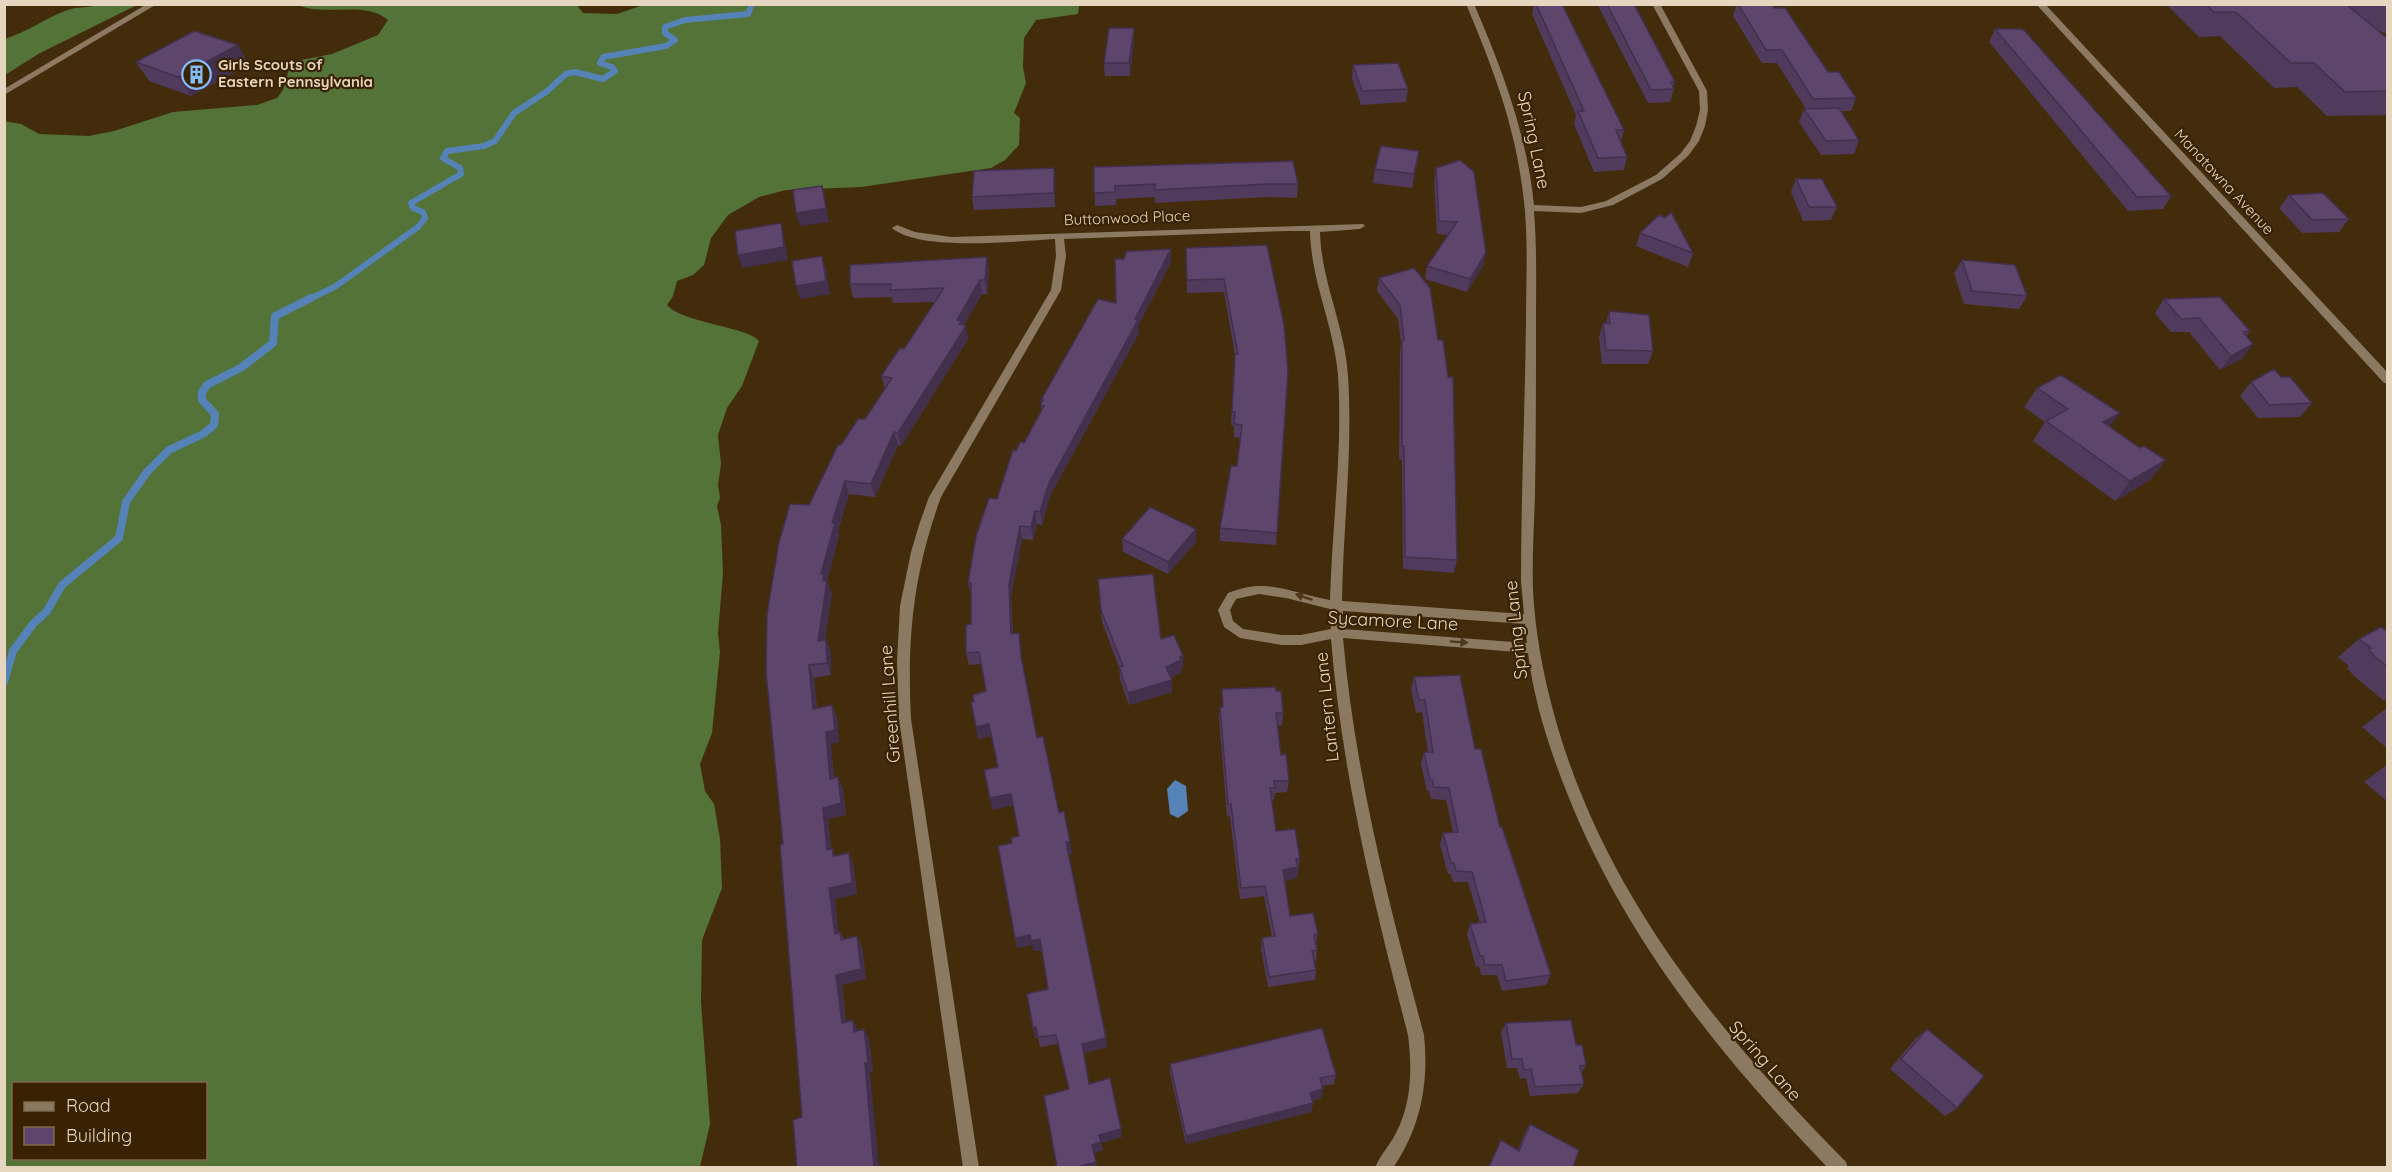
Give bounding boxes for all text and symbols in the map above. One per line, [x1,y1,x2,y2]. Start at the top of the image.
place label: Girls Scouts of Eastern Pennsylvania [218,55,373,91]
building icon: Girls Scouts of Eastern Pennsylvania [181,58,213,90]
street label: Spring Lane [1513,89,1556,191]
street label: Manatawna Avenue [2170,125,2278,239]
street label: Buttonwood Place [1063,206,1190,229]
street label: Spring Lane [1499,579,1532,681]
one-way arrow [1295,592,1313,602]
street label: Sycamore Lane [1327,606,1459,635]
one-way arrow [1450,637,1469,647]
street label: Greenhill Lane [874,644,905,764]
street label: Lantern Lane [1309,651,1344,763]
street label: Spring Lane [1724,1016,1807,1106]
legend [12,1082,207,1160]
text: Road [66,1094,111,1117]
text: Building [66,1124,132,1147]

